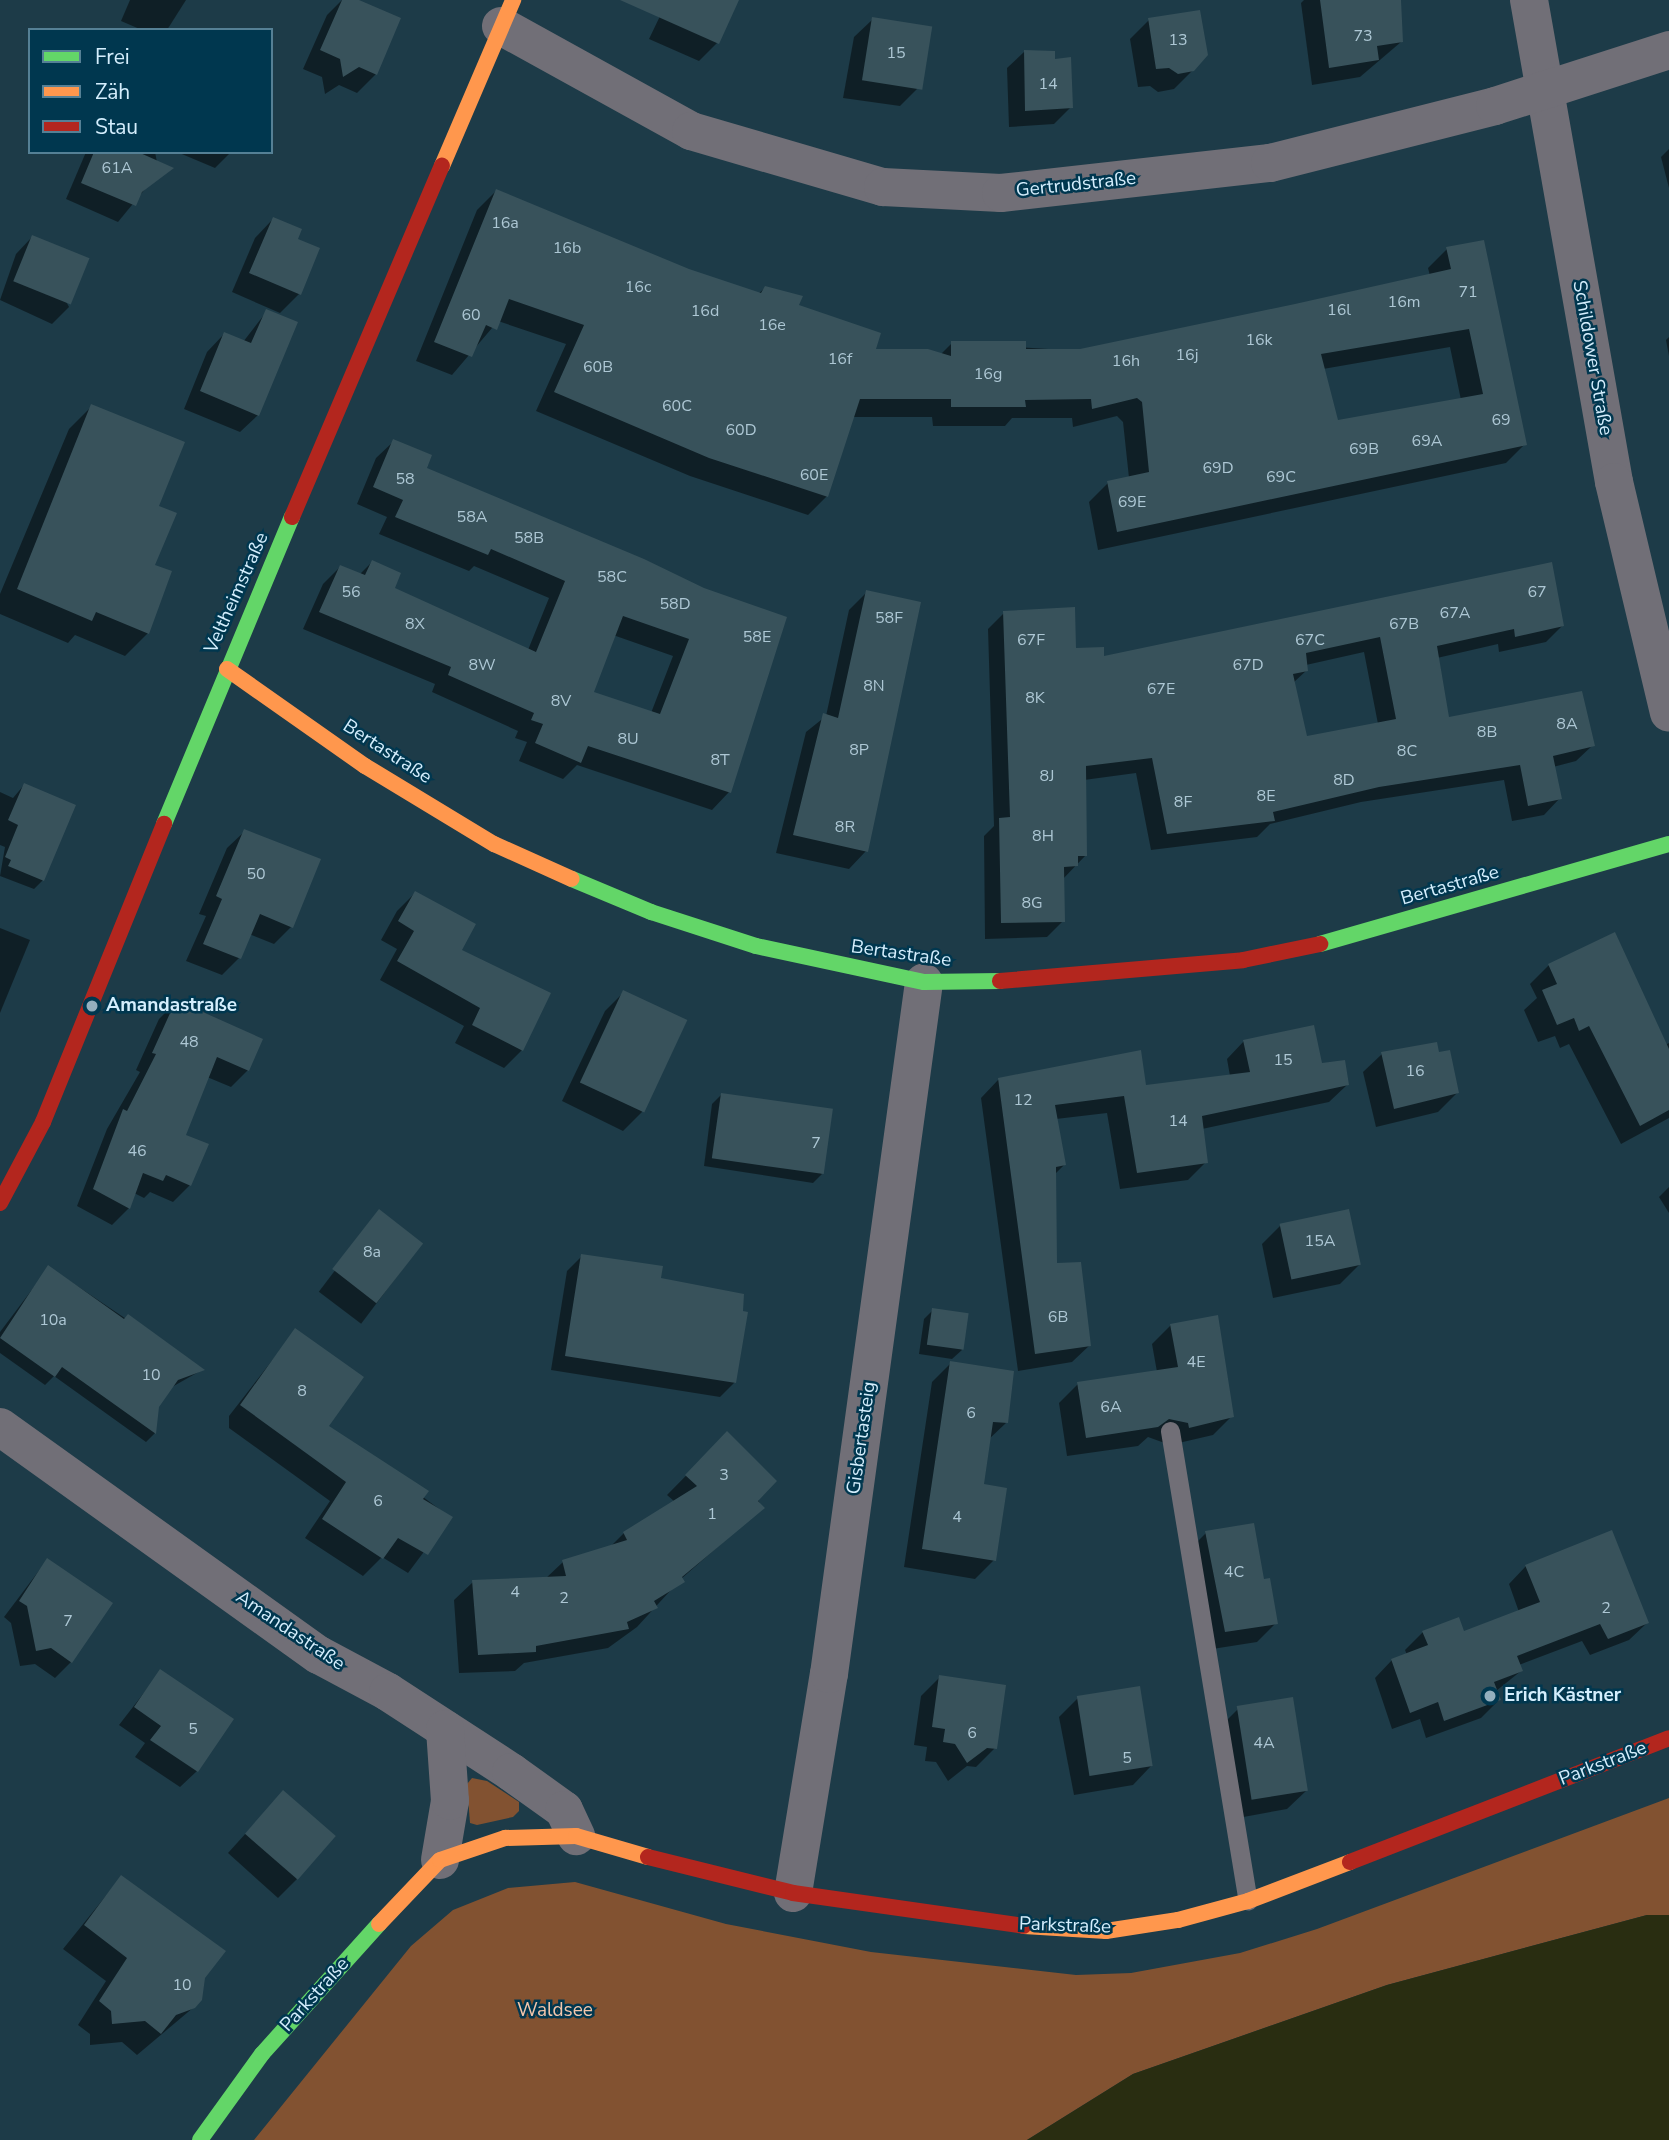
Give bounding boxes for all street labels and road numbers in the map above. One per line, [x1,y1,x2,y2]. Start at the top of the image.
street label: Gertrudstraße [1015,167,1137,203]
street label: Schildower Straße [1567,279,1617,437]
street label: Veltheimstraße [200,529,274,657]
street label: Bertastraße [338,715,436,789]
street label: Bertastraße [1398,861,1502,911]
street label: Bertastraße [849,936,953,972]
street label: Gisbertasteig [843,1380,881,1496]
street label: Amandastraße [231,1586,349,1676]
street label: Parkstraße [1556,1737,1650,1791]
street label: Parkstraße [1019,1913,1111,1939]
street label: Parkstraße [276,1953,354,2037]

